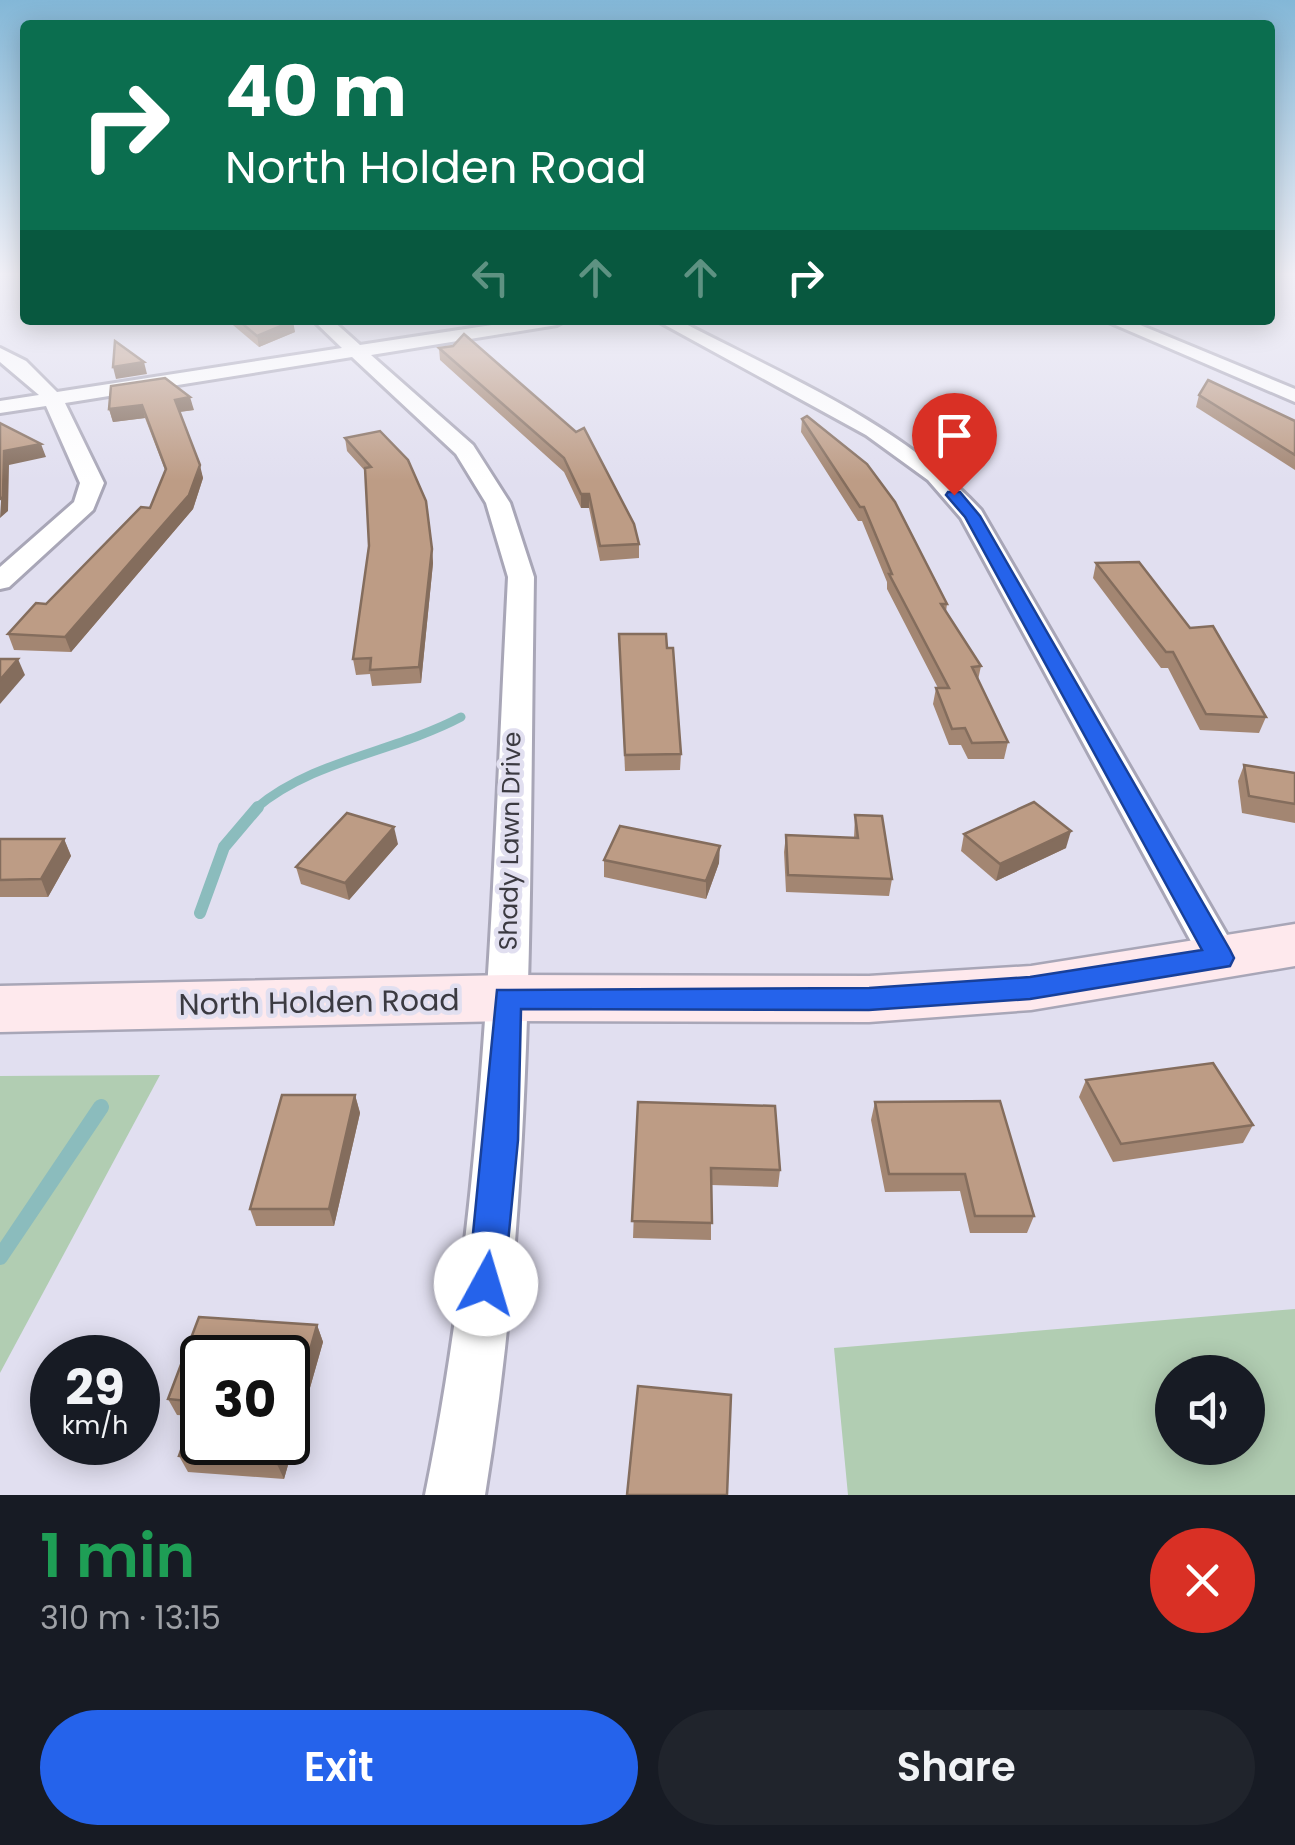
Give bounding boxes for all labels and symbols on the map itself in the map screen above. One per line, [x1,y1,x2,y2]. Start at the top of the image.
pin [912,393,997,496]
street label: Shady Lawn Drive [491,731,529,951]
street label: North Holden Road [178,978,460,1026]
position arrow [434,1232,538,1336]
speed limit sign: 30 [180,1335,310,1465]

